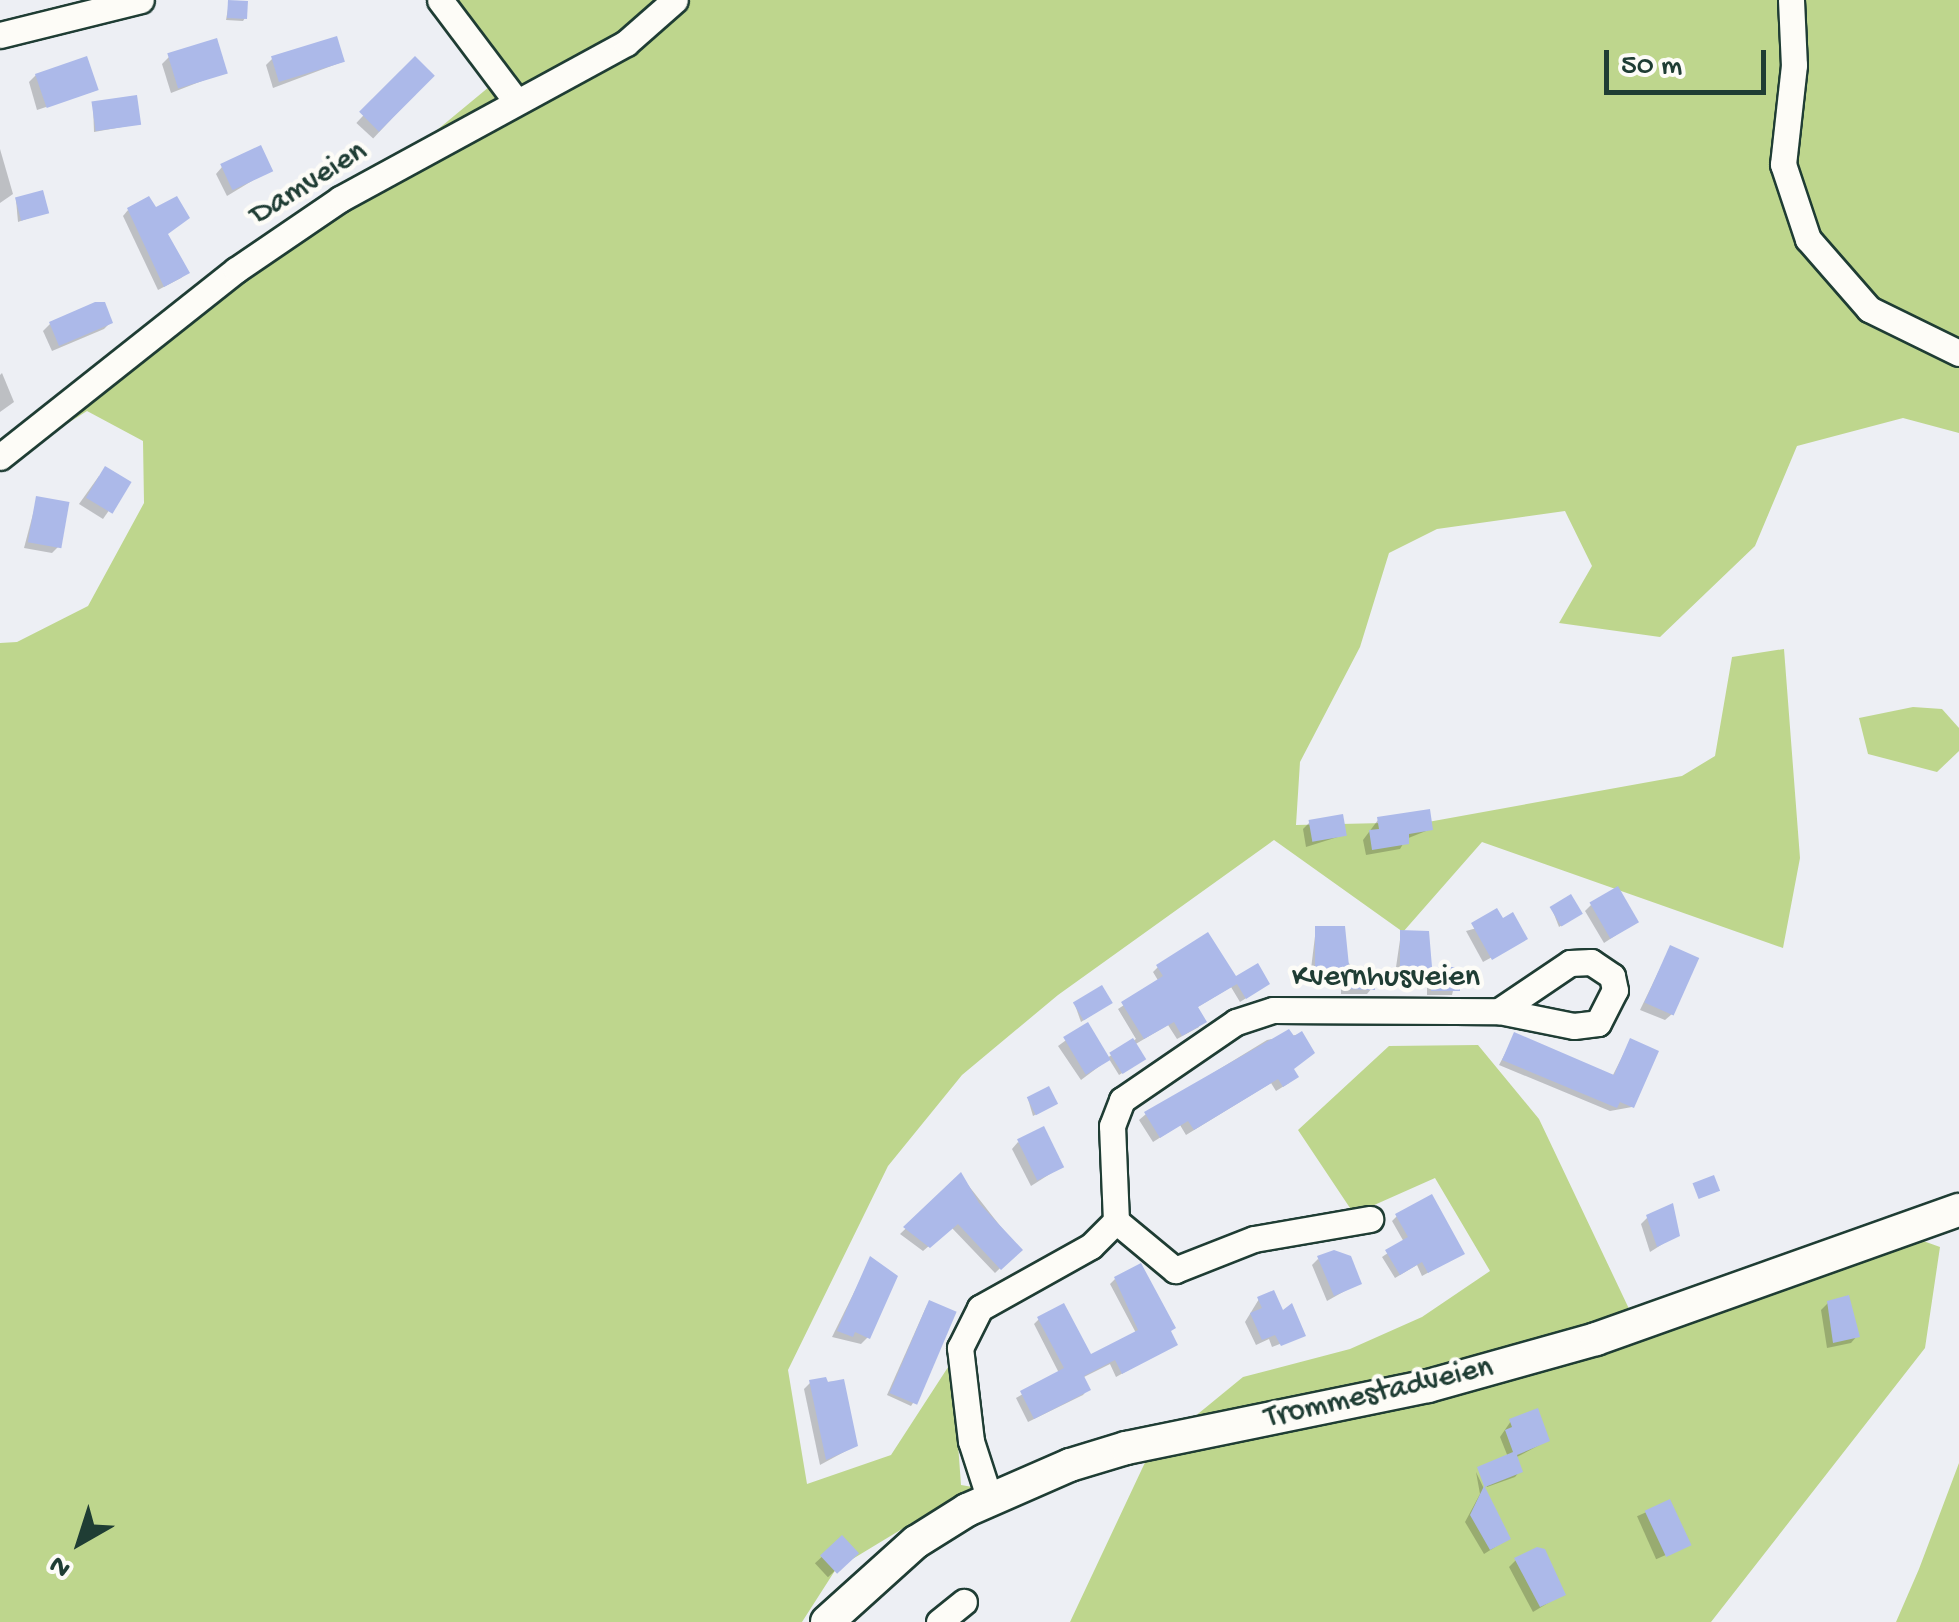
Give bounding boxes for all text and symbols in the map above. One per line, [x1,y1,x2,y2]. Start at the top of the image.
scale bar [1609,30,1772,92]
text: 50 m [1621,50,1682,85]
street label: Damveien [243,133,375,235]
street label: Kvernhusveien [1292,959,1480,997]
street label: Trommestadveien [1261,1349,1497,1439]
north arrow [30,1492,130,1592]
text: N [43,1547,78,1584]

